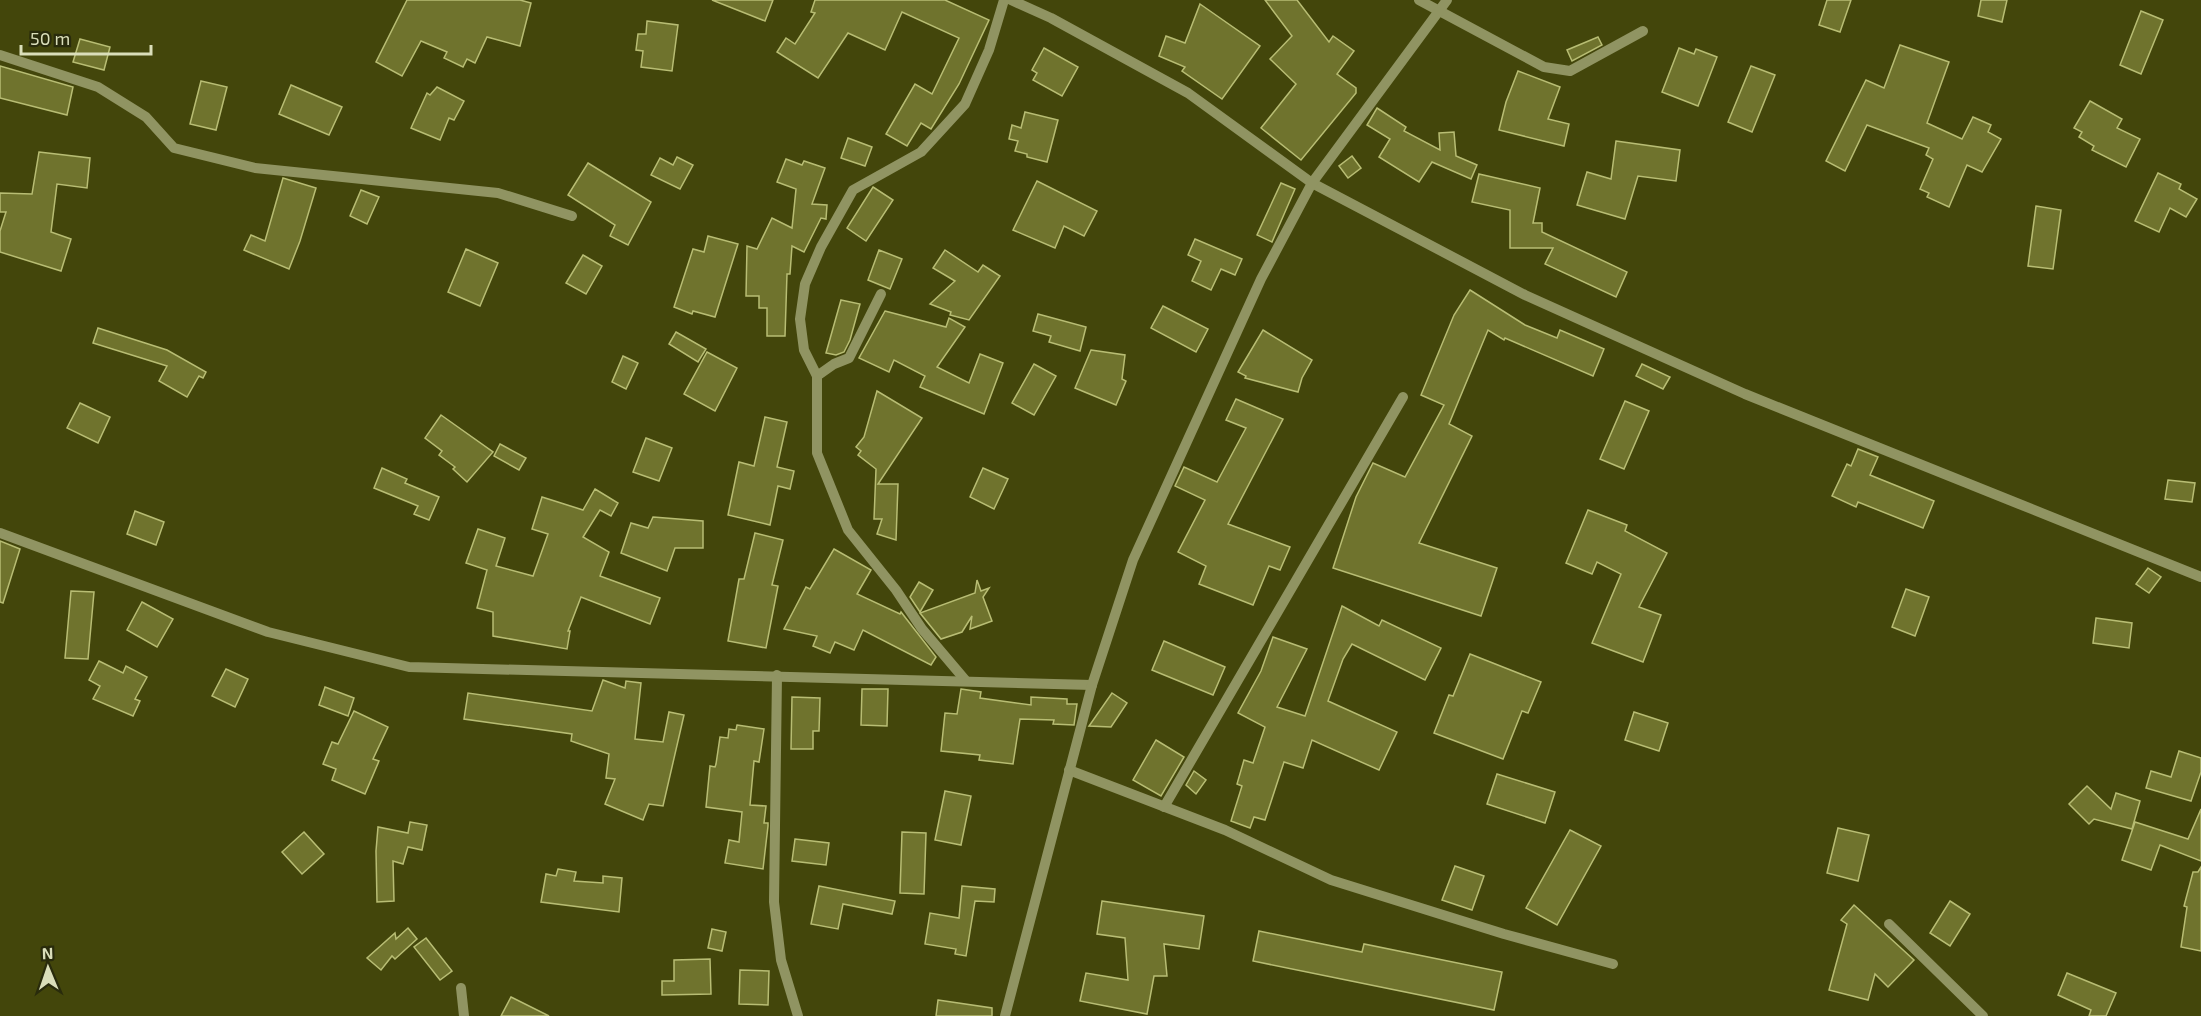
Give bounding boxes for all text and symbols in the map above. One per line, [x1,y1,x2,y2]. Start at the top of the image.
scale bar [21,18,152,56]
text: 50 m [30,27,70,49]
north arrow [18,938,78,998]
text: N [41,943,54,962]

